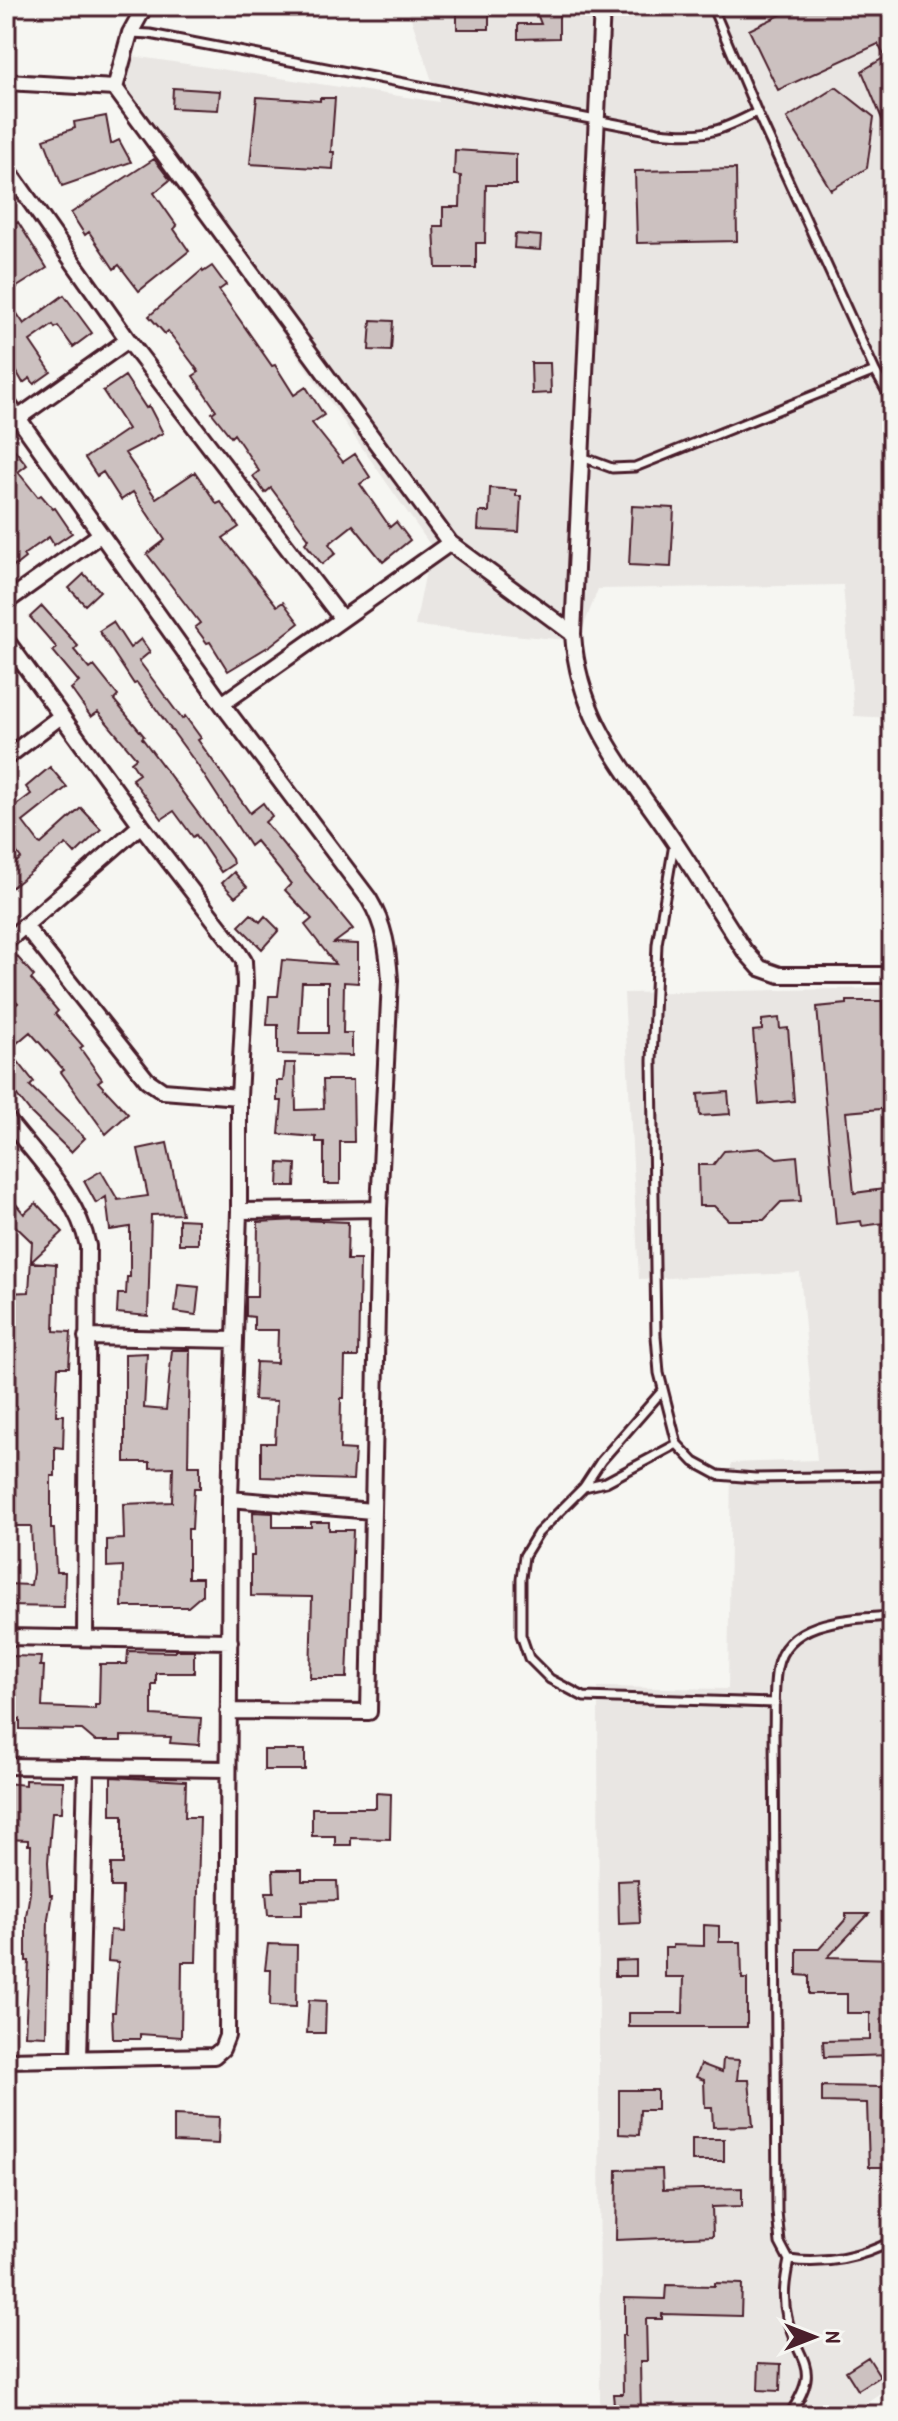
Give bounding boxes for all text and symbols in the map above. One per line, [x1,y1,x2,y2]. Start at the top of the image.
north arrow [774,2297,854,2377]
text: N [819,2331,849,2343]

